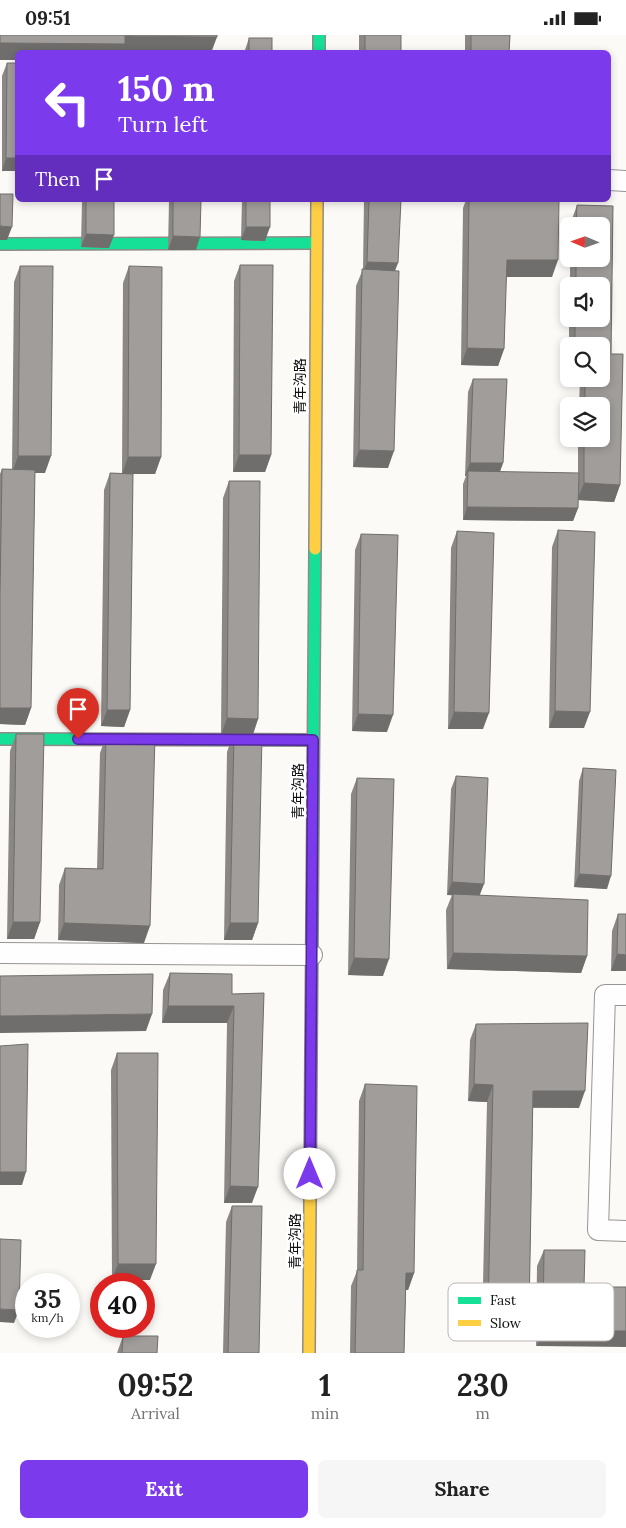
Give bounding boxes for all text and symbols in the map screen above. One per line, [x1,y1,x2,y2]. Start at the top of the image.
text: 09:51 [25,6,71,30]
text: 150 m [118,66,215,111]
icon: left [35,70,100,135]
text: Turn left [118,110,208,138]
icon: arrive [90,165,118,193]
text: Then [35,167,80,191]
north arrow [560,217,610,267]
map controls [560,217,610,447]
button: sound [560,277,610,327]
button: search [560,337,610,387]
street label: 青年沟路 [291,358,309,414]
button: layers [560,397,610,447]
pin [57,688,99,739]
icon: arrive [64,695,92,723]
street label: 青年沟路 [289,763,307,819]
position arrow [283,1147,335,1199]
street label: 青年沟路 [286,1213,304,1269]
speed limit sign: 40 [90,1273,155,1338]
text: 35 [34,1283,61,1315]
legend [448,1283,614,1341]
text: Fast [490,1291,517,1309]
text: km/h [31,1310,64,1325]
text: Slow [490,1314,522,1332]
text: 09:52 [117,1366,193,1404]
text: 1 [319,1366,331,1404]
text: 230 [457,1366,509,1404]
text: Arrival [131,1403,180,1423]
text: min [311,1403,339,1423]
text: m [475,1403,490,1423]
button: Exit [20,1460,308,1518]
button: Share [318,1460,606,1518]

